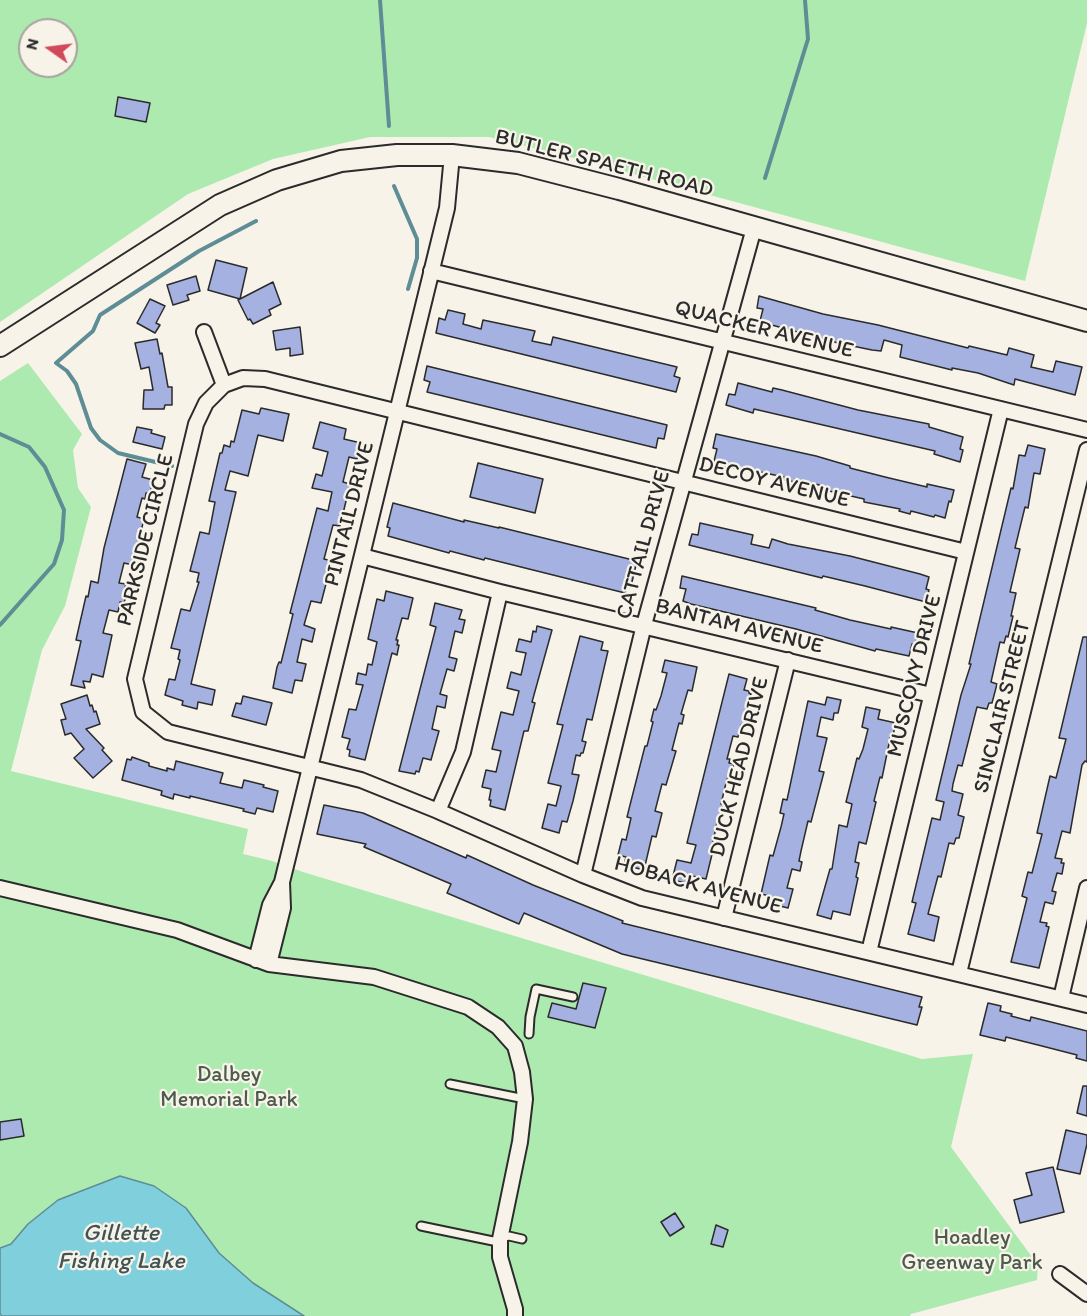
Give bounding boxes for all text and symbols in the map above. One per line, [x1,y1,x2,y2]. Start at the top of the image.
north arrow [18,18,78,78]
text: N [21,36,43,52]
street label: BUTLER SPAETH ROAD [492,124,716,204]
street label: QUACKER AVENUE [672,295,856,365]
street label: PINTAIL DRIVE [319,439,381,589]
street label: PARKSIDE CIRCLE [112,451,180,629]
street label: DECOY AVENUE [696,452,852,514]
street label: CATTAIL DRIVE [611,468,677,622]
street label: MUSCOVY DRIVE [882,592,948,760]
street label: BANTAM AVENUE [652,593,826,661]
street label: SINCLAIR STREET [969,618,1037,796]
street label: DUCK HEAD DRIVE [705,674,775,860]
street label: HOBACK AVENUE [611,851,785,921]
park label: Dalbey Memorial Park [160,1062,298,1114]
water label: Gillette Fishing Lake [57,1220,185,1276]
park label: Hoadley Greenway Park [901,1225,1043,1276]

